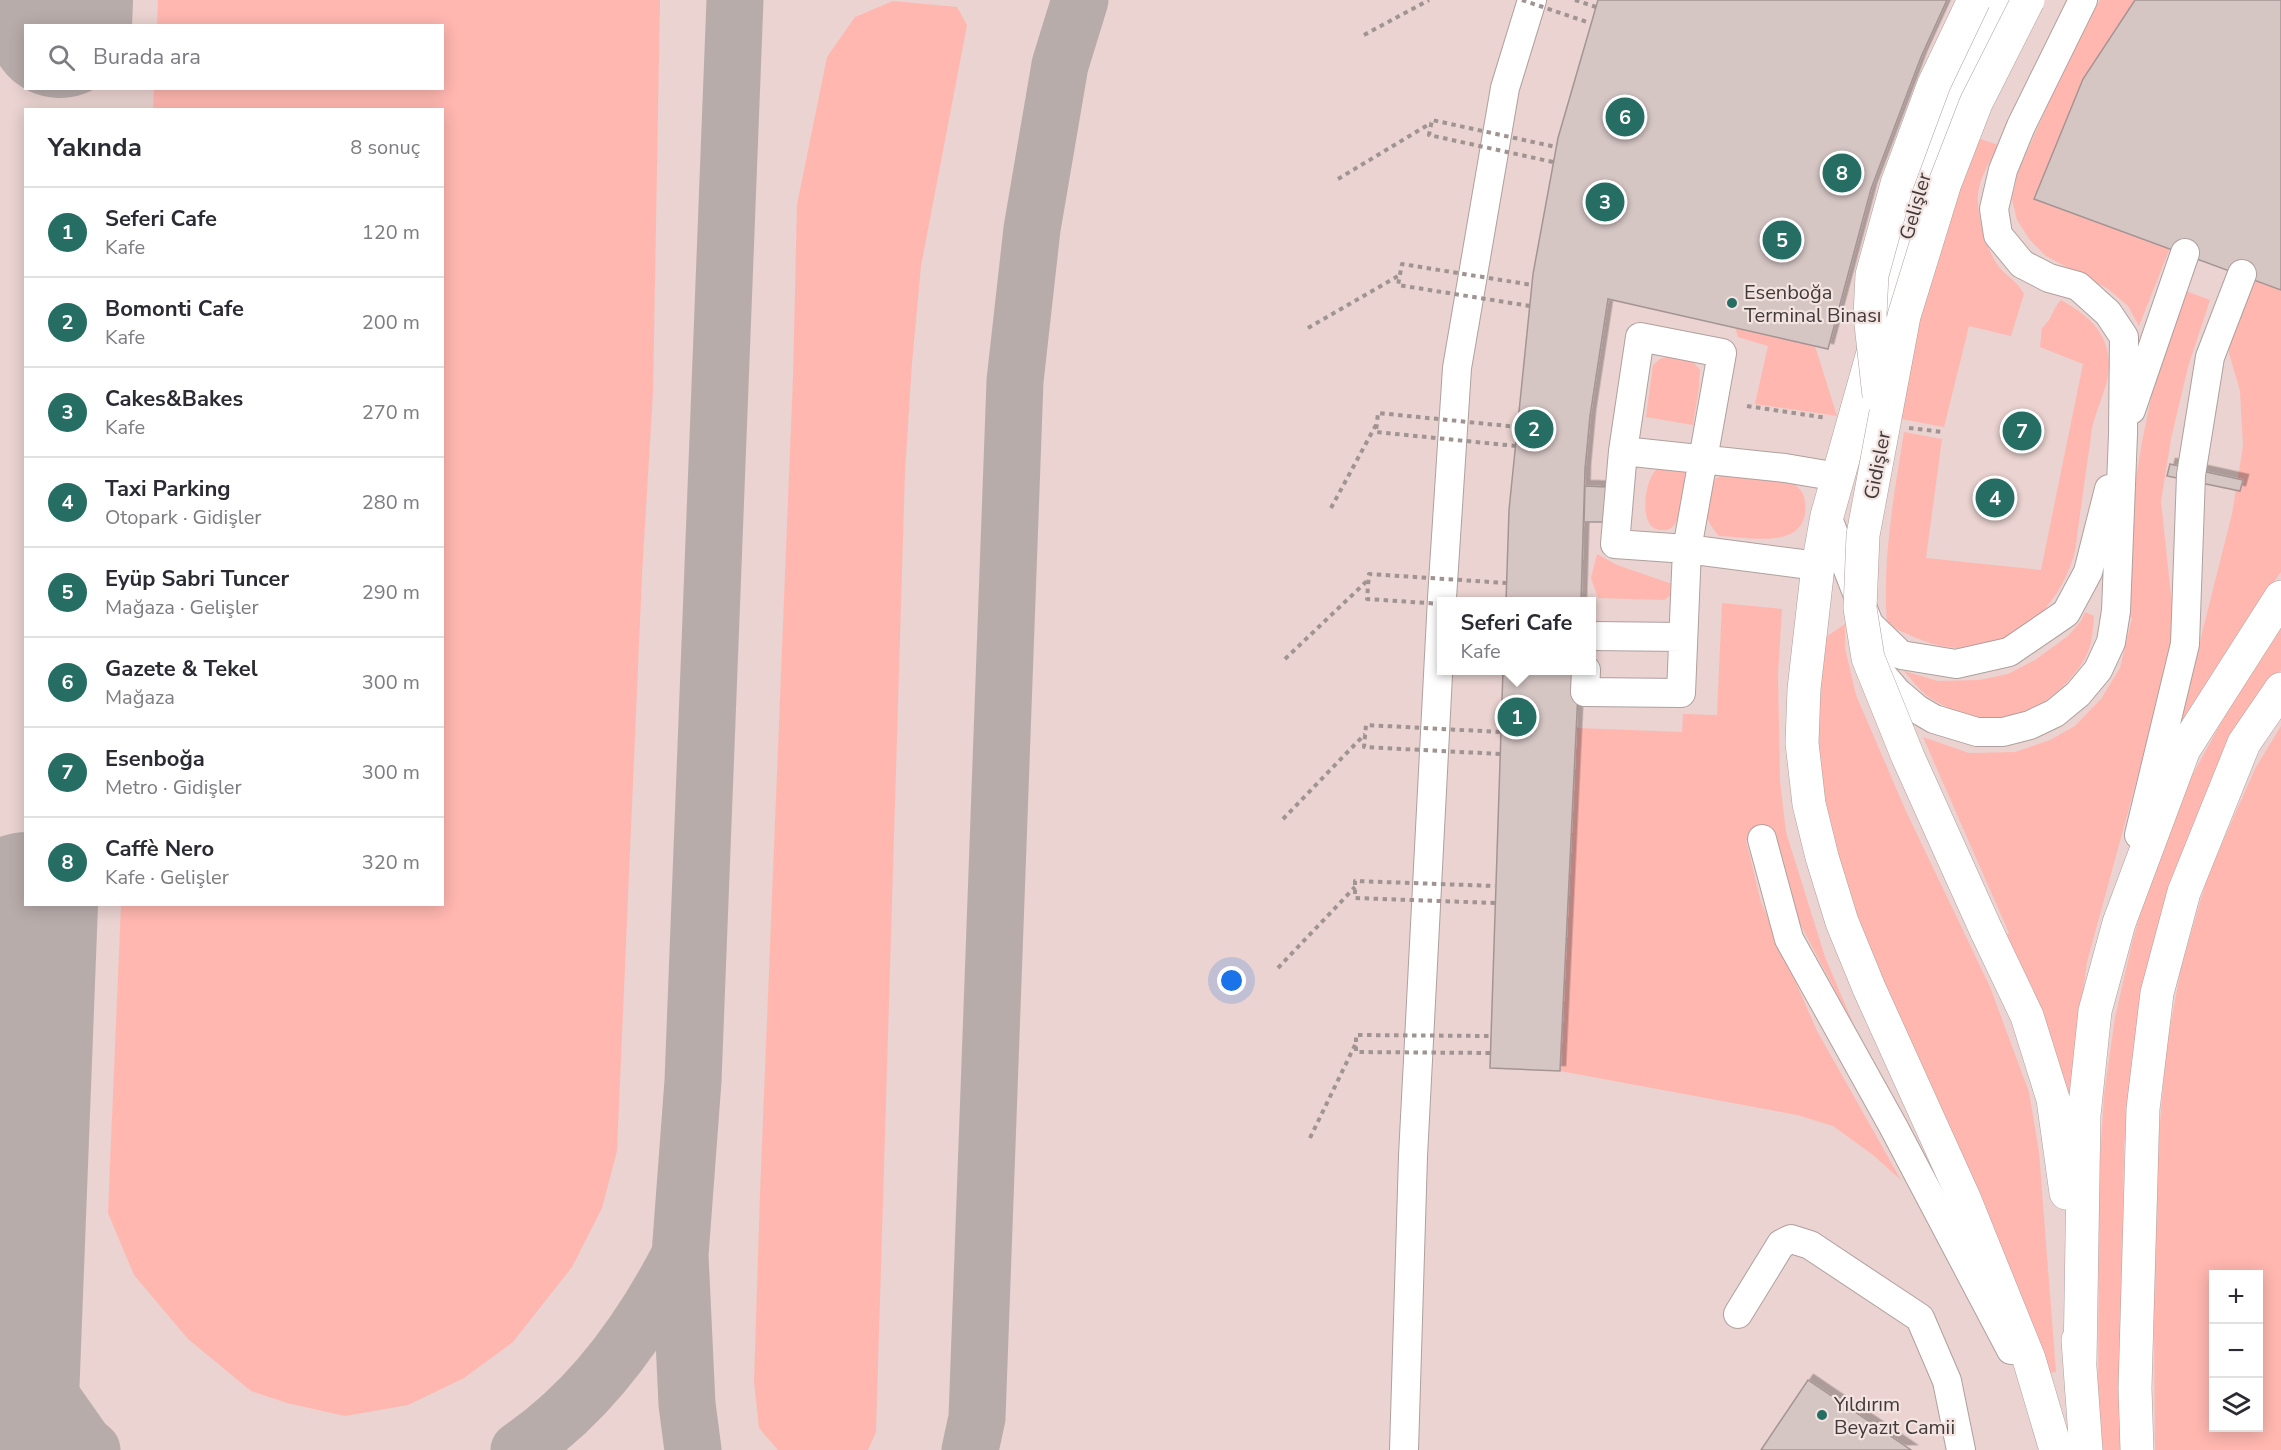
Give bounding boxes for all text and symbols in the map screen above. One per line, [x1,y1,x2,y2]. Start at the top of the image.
search box [24,24,444,90]
icon: search [45,41,78,74]
text: Burada ara [93,42,201,72]
pin: 6 [1606,94,1644,140]
text: Yakında [48,130,142,165]
text: 8 sonuç [350,134,420,161]
pin: 8 [1822,150,1862,195]
street label: Gelişler [1893,169,1938,243]
pin: 3 [1586,180,1624,224]
text: Seferi Cafe [105,204,217,234]
pin: 5 [1762,218,1802,262]
text: 1 [62,219,74,246]
text: 120 m [362,219,420,246]
text: Kafe [105,234,145,261]
place label: Esenboğa Terminal Binası [1744,279,1881,329]
text: Bomonti Cafe [105,294,244,324]
marker: Esenboğa Terminal Binası [1725,296,1739,310]
text: 2 [62,309,74,336]
text: 200 m [362,309,420,336]
text: Kafe [105,324,145,351]
text: Cakes&Bakes [105,384,243,414]
text: 3 [62,399,74,426]
text: 270 m [362,399,420,426]
pin: 2 [1514,406,1553,452]
pin: 7 [2002,408,2042,454]
text: Kafe [105,414,145,441]
street label: Gidişler [1858,429,1897,501]
text: Taxi Parking [105,474,231,504]
pin: 4 [1976,476,2014,520]
text: 4 [62,489,74,516]
text: 280 m [362,489,420,516]
text: Otopark · Gidişler [105,504,261,531]
text: Eyüp Sabri Tuncer [105,564,289,594]
text: 5 [62,579,74,606]
text: 290 m [362,579,420,606]
text: Mağaza · Gelişler [105,594,259,621]
popup [1437,597,1596,675]
text: Seferi Cafe [1461,608,1572,638]
text: Kafe [1461,638,1501,665]
text: Gazete & Tekel [105,654,258,684]
text: 6 [62,669,74,696]
text: 300 m [362,669,420,696]
text: Mağaza [105,684,175,711]
pin: 1 [1498,694,1537,740]
text: Esenboğa [105,744,205,774]
text: 7 [62,759,74,786]
text: 300 m [362,759,420,786]
text: Metro · Gidişler [105,774,242,801]
text: Caffè Nero [105,834,214,864]
text: 8 [62,849,74,876]
text: 320 m [362,849,420,876]
text: Kafe · Gelişler [105,864,229,891]
your location [1217,966,1246,995]
map controls [2209,1270,2263,1432]
button: + [2209,1270,2263,1324]
button: − [2209,1324,2263,1378]
button: layers [2209,1378,2263,1432]
place label: Yıldırım Beyazıt Camii [1833,1391,1955,1441]
marker: Yıldırım Beyazıt Camii [1815,1408,1829,1422]

